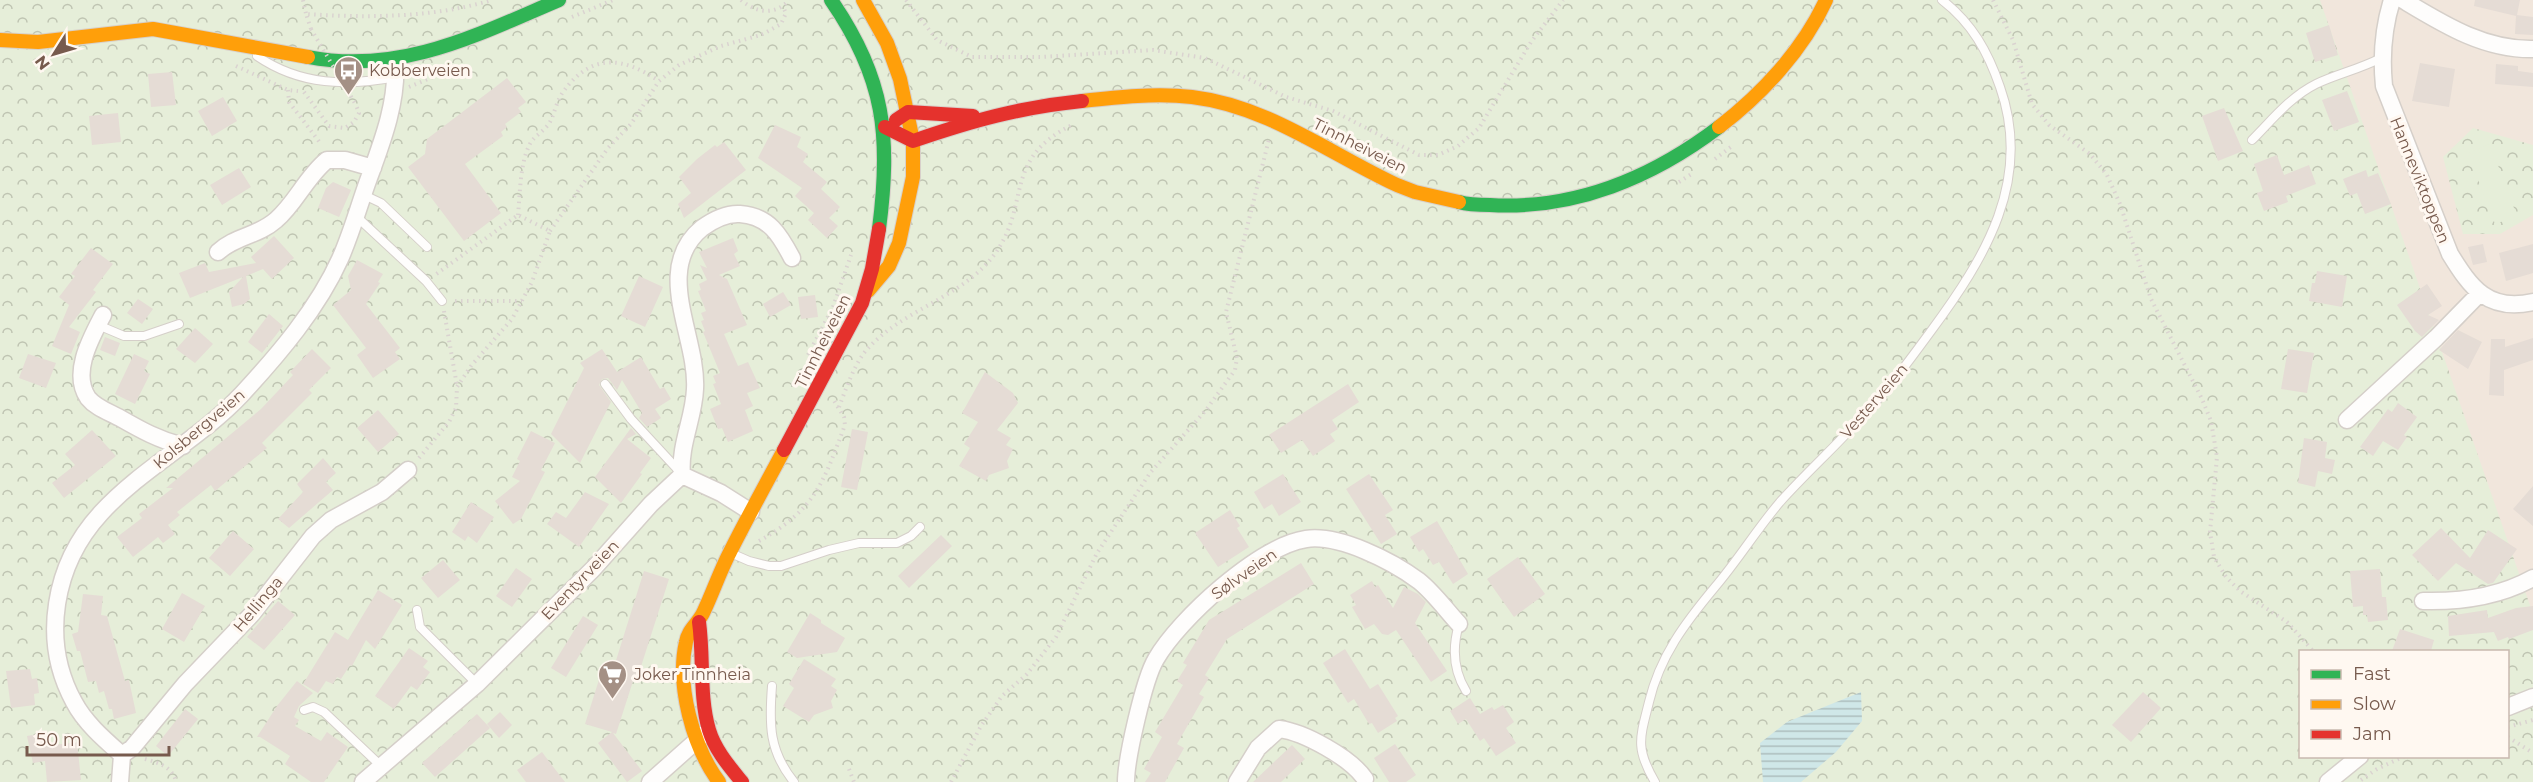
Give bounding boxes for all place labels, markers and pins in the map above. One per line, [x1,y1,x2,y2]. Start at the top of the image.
bus stop icon: Kobberveien [332,54,364,96]
place label: Kobberveien [369,61,471,80]
supermarket icon: Joker Tinnheia [597,658,629,700]
place label: Joker Tinnheia [633,665,751,684]

